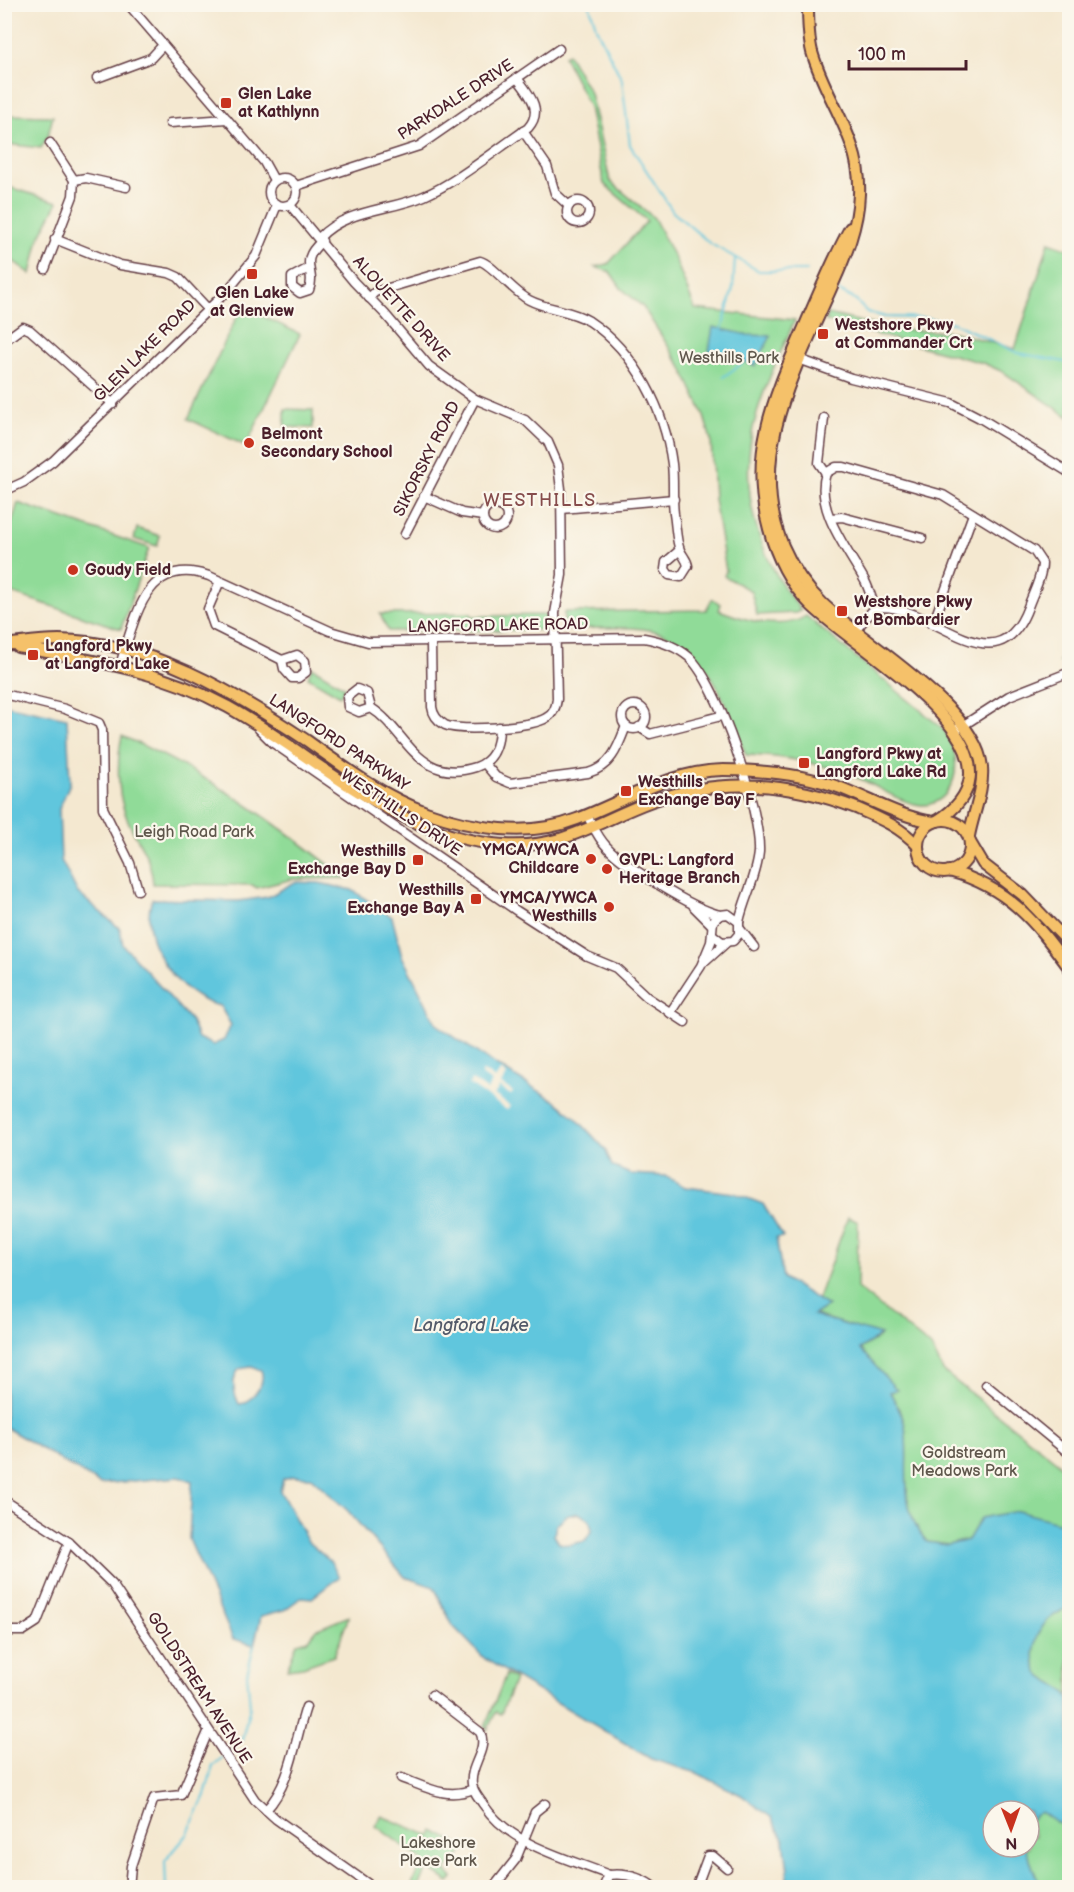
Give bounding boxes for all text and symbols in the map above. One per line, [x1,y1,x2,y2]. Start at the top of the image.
scale bar [849,33,966,71]
text: 100 m [858,44,906,65]
street label: PARKDALE DRIVE [395,56,517,144]
place label: Glen Lake at Kathlynn [238,85,320,122]
marker: Glen Lake at Kathlynn [219,96,233,110]
street label: ALOUETTE DRIVE [349,252,453,366]
marker: Glen Lake at Glenview [245,267,259,281]
place label: Glen Lake at Glenview [210,284,294,321]
street label: GLEN LAKE ROAD [90,296,200,406]
place label: Westshore Pkwy at Commander Crt [835,316,973,353]
marker: Westshore Pkwy at Commander Crt [816,327,830,341]
park label: Westhills Park [679,349,779,368]
street label: SIKORSKY ROAD [390,398,464,520]
place label: Belmont Secondary School [261,425,393,462]
marker: Belmont Secondary School [242,436,256,450]
district label: WESTHILLS [483,490,597,511]
place label: Goudy Field [85,561,171,580]
marker: Goudy Field [66,563,80,577]
place label: Westshore Pkwy at Bombardier [854,593,973,630]
marker: Westshore Pkwy at Bombardier [835,604,849,618]
street label: LANGFORD LAKE ROAD [407,615,589,637]
place label: Langford Pkwy at Langford Lake [45,637,170,674]
marker: Langford Pkwy at Langford Lake [26,648,40,662]
street label: LANGFORD PARKWAY [265,691,413,796]
place label: Langford Pkwy at Langford Lake Rd [816,745,946,782]
marker: Langford Pkwy at Langford Lake Rd [797,756,811,770]
street label: WESTHILLS DRIVE [337,766,465,860]
place label: Westhills Exchange Bay F [638,773,755,810]
marker: Westhills Exchange Bay F [619,784,633,798]
park label: Leigh Road Park [134,823,254,842]
place label: YMCA/YWCA Childcare [482,841,579,878]
place label: Westhills Exchange Bay D [288,842,406,879]
place label: GVPL: Langford Heritage Branch [619,851,740,888]
marker: YMCA/YWCA Childcare [584,852,598,866]
marker: Westhills Exchange Bay D [411,853,425,867]
marker: GVPL: Langford Heritage Branch [600,862,614,876]
place label: Westhills Exchange Bay A [347,881,464,918]
place label: YMCA/YWCA Westhills [500,889,597,926]
marker: Westhills Exchange Bay A [469,892,483,906]
marker: YMCA/YWCA Westhills [602,900,616,914]
water label: Langford Lake [413,1315,529,1336]
park label: Goldstream Meadows Park [911,1444,1017,1481]
street label: GOLDSTREAM AVENUE [143,1609,255,1767]
north arrow [981,1799,1041,1859]
text: N [1005,1833,1017,1852]
park label: Lakeshore Place Park [400,1834,477,1871]

